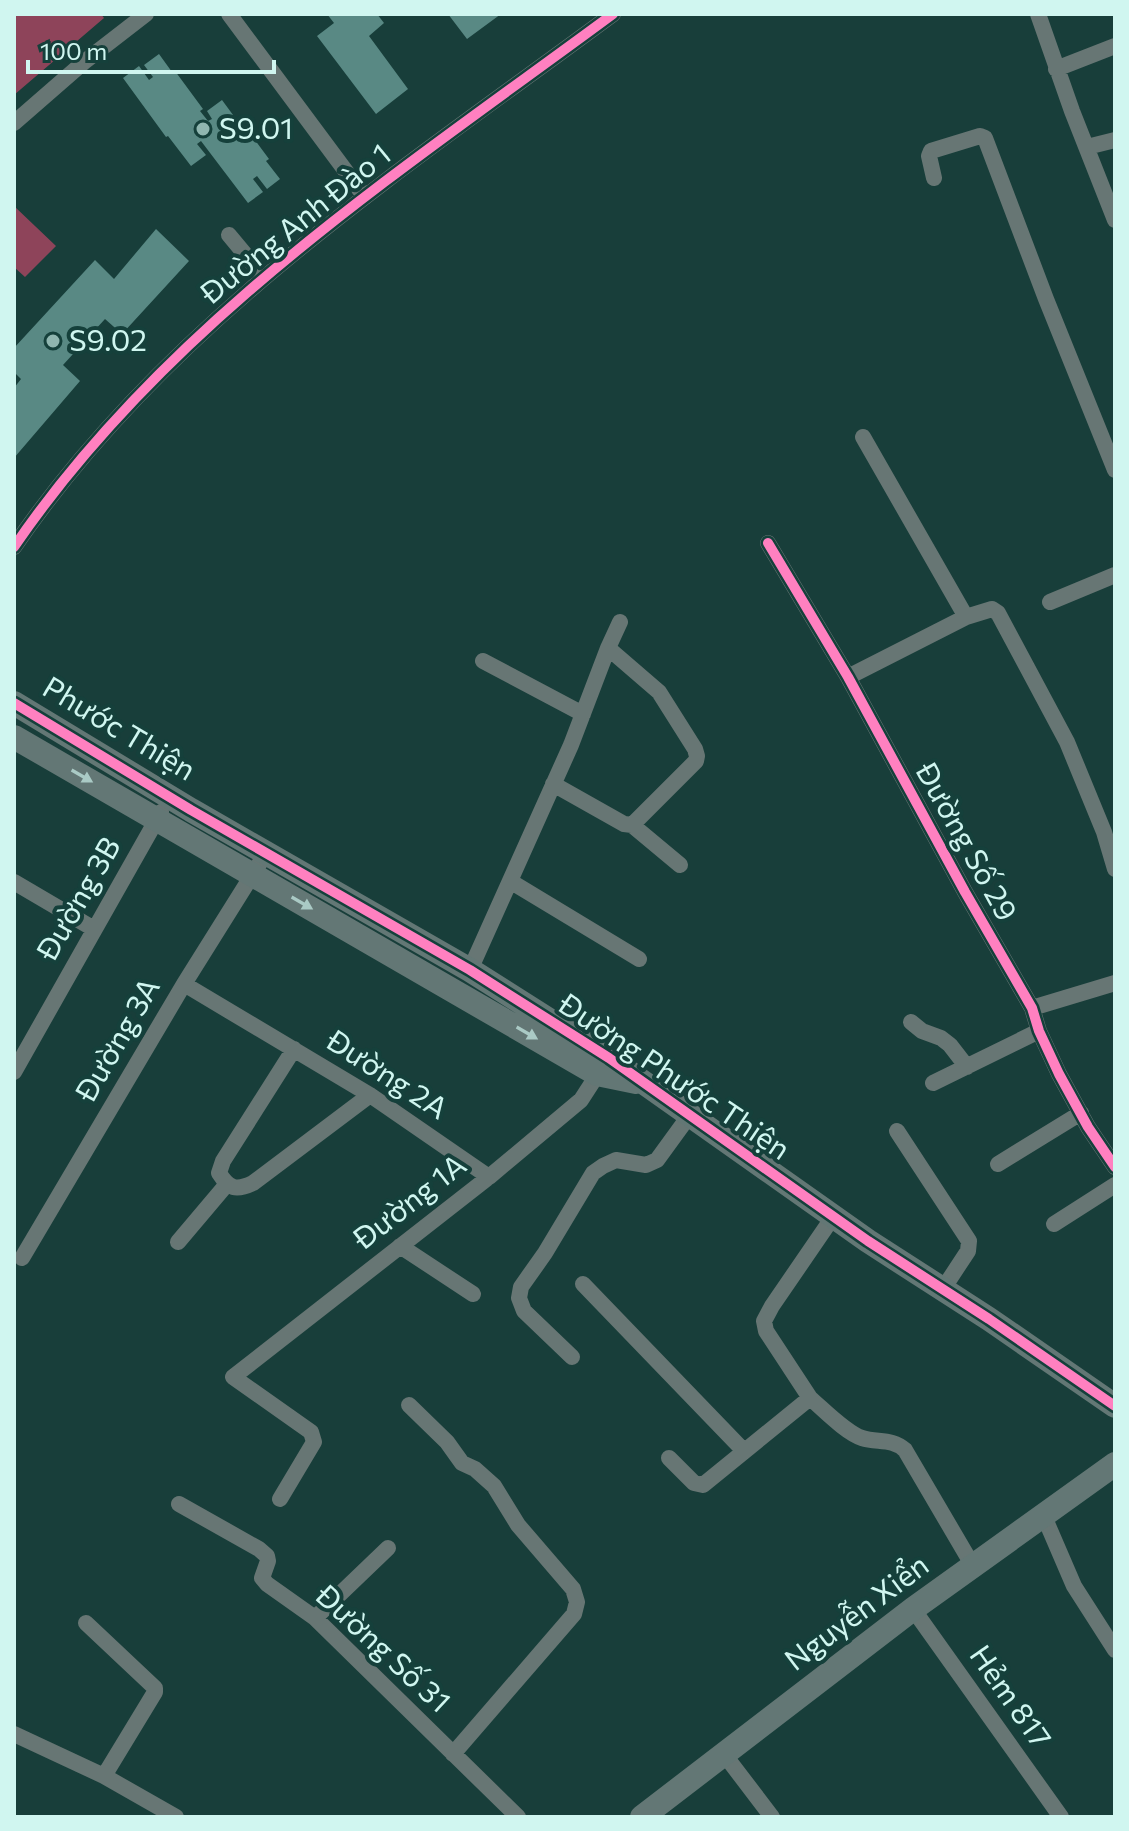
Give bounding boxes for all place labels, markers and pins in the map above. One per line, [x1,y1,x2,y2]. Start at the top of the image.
place label: S9.01 [219,108,293,145]
marker: S9.01 [194,120,212,138]
place label: S9.02 [69,320,147,357]
marker: S9.02 [44,332,62,350]

